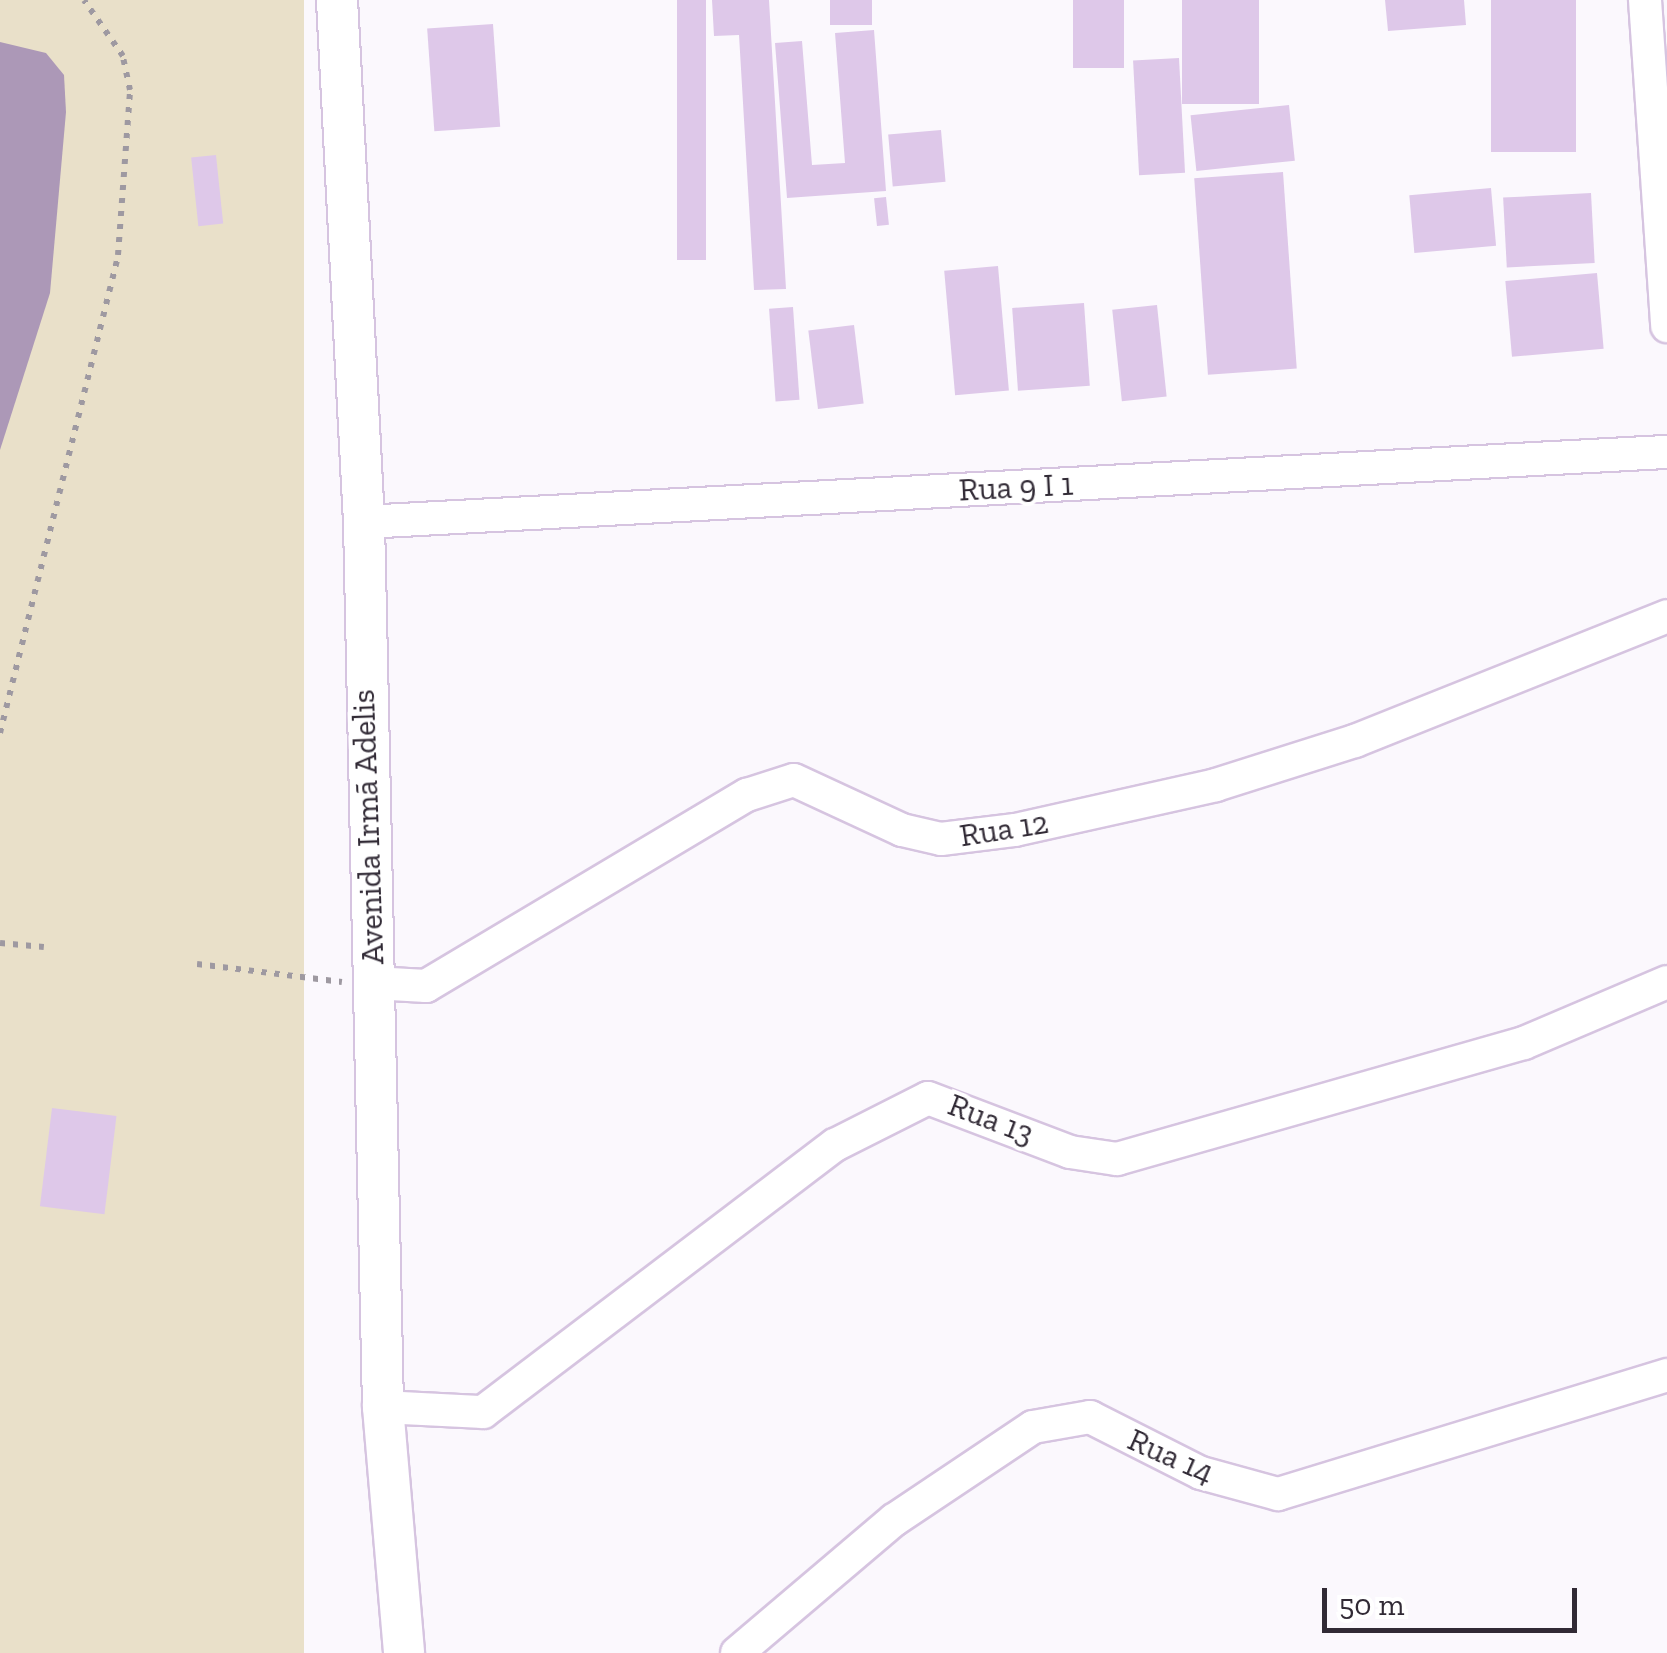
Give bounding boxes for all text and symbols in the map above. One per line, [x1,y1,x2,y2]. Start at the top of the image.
street label: Rua 9 I 1 [958,465,1074,509]
street label: Avenida Irmã Adelis [344,688,392,966]
street label: Rua 12 [957,803,1051,855]
street label: Rua 13 [943,1085,1039,1153]
street label: Rua 14 [1122,1420,1220,1492]
scale bar [1327,1568,1582,1630]
text: 50 m [1339,1587,1404,1623]

